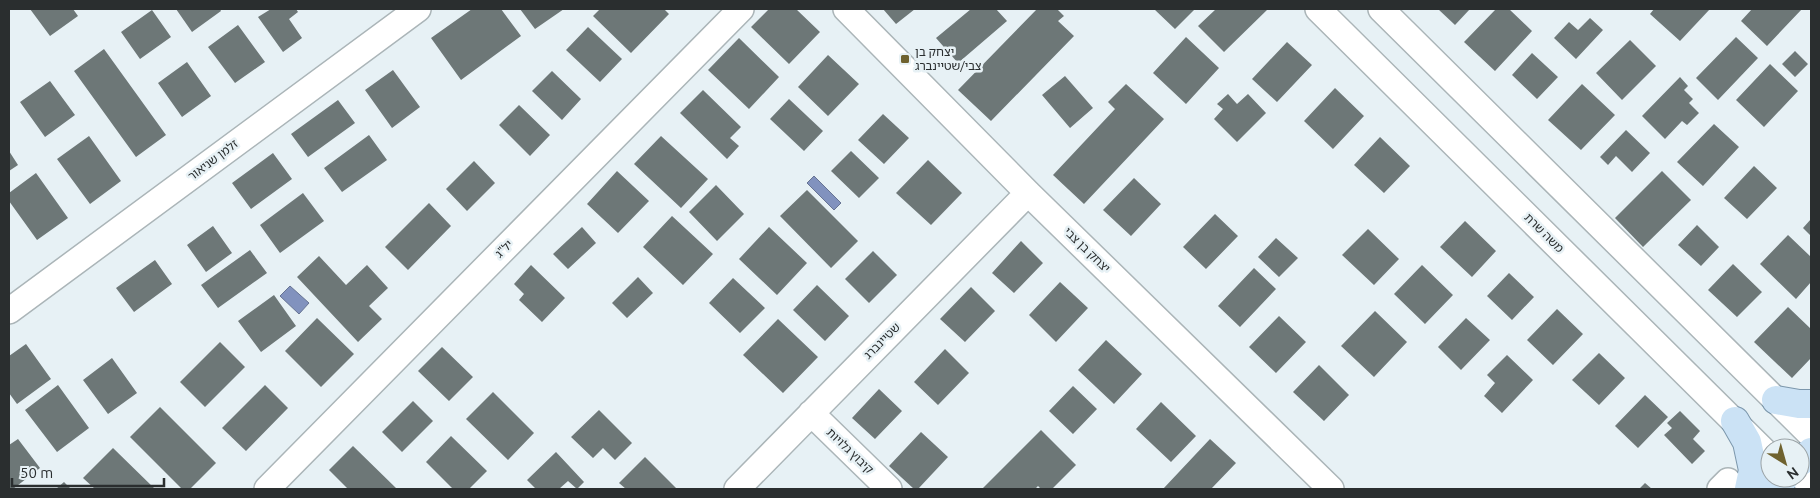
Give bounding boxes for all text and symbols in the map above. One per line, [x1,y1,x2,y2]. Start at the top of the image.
place label: יצחק בן צבי/שטיינברג [915,45,982,72]
marker: יצחק בן צבי/שטיינברג [899,53,911,65]
street label: זלמן שניאור [185,137,240,183]
street label: משה שרת [1522,210,1567,255]
street label: יצחק בן צבי [1062,225,1113,275]
street label: יל"ג [492,237,515,260]
street label: שטיינברג [861,320,902,361]
street label: קיבוץ גלויות [824,425,877,476]
north arrow [1760,438,1810,488]
scale bar [12,456,165,488]
text: 50 m [20,464,53,481]
text: N [1784,464,1802,483]

